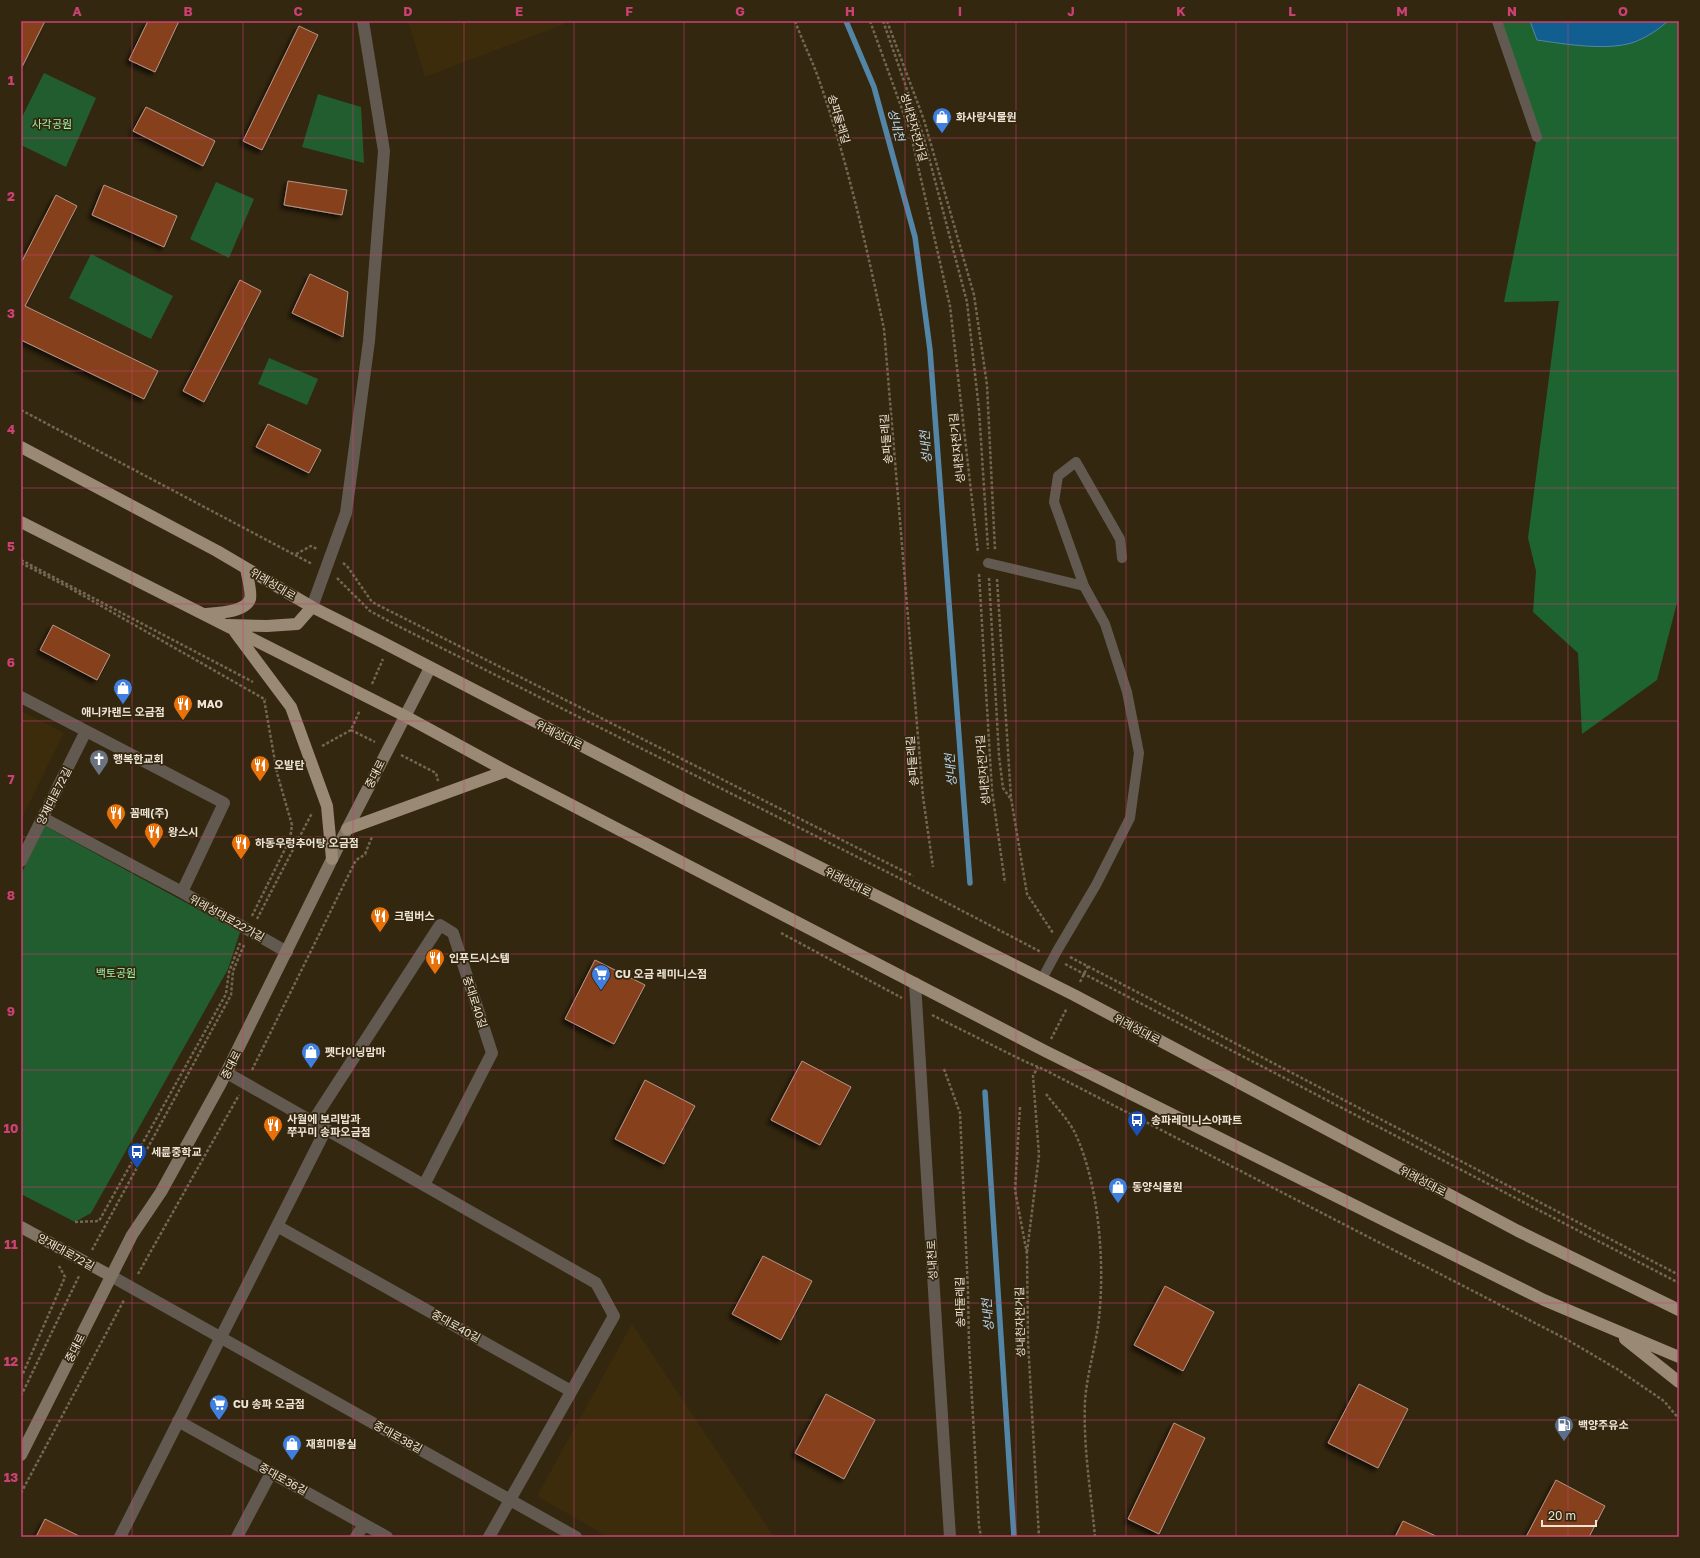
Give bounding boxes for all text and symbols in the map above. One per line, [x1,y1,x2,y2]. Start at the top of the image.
text: A [72,3,82,19]
text: B [183,3,193,19]
text: C [293,3,303,19]
text: D [403,3,413,19]
text: E [515,3,523,19]
text: F [625,3,633,19]
text: G [735,3,745,19]
text: H [845,3,855,19]
text: I [958,3,962,19]
text: J [1067,3,1075,19]
text: K [1176,3,1186,19]
text: L [1288,3,1296,19]
text: M [1396,3,1408,19]
text: N [1507,3,1517,19]
text: O [1618,3,1628,19]
text: 1 [8,72,15,88]
street label: 성내천자전거길 [898,91,930,163]
street label: 송파둘레길 [826,93,853,145]
shop icon: 화사랑식물원 [931,106,953,134]
water label: 성내천 [885,107,909,145]
place label: 화사랑식물원 [956,110,1017,123]
park label: 사각공원 [32,117,72,130]
text: 2 [7,188,15,204]
text: 3 [7,305,15,321]
street label: 성내천자전거길 [946,412,967,484]
street label: 송파둘레길 [877,413,894,465]
text: 4 [7,421,15,437]
water label: 성내천 [917,428,934,464]
text: 5 [7,538,15,554]
street label: 위례성대로 [248,565,298,602]
text: 6 [7,654,15,670]
shop icon: 애니카랜드 오금점 [112,677,134,705]
restaurant icon: MAO [172,693,194,721]
place label: MAO [197,697,223,710]
place label: 애니카랜드 오금점 [81,705,165,718]
street label: 위례성대로 [534,717,585,752]
street label: 성내천자전거길 [973,734,992,806]
street label: 송파둘레길 [903,735,920,787]
church icon: 행복한교회 [88,748,110,776]
water label: 성내천 [942,751,959,787]
place label: 행복한교회 [113,752,164,765]
restaurant icon: 오발탄 [249,754,271,782]
street label: 중대로 [362,757,387,790]
place label: 오발탄 [274,758,304,771]
street label: 양재대로72길 [34,765,74,827]
text: 7 [7,771,15,787]
restaurant icon: 꼼떼(주) [105,802,127,830]
place label: 꼼떼(주) [130,806,169,819]
restaurant icon: 왕스시 [143,821,165,849]
place label: 왕스시 [168,825,198,838]
restaurant icon: 하동우렁추어탕 오금점 [230,832,252,860]
place label: 하동우렁추어탕 오금점 [255,836,359,849]
street label: 위례성대로 [823,864,874,899]
text: 8 [7,887,15,903]
street label: 위례성대로22가길 [188,892,267,944]
restaurant icon: 크럼버스 [369,905,391,933]
place label: 크럼버스 [394,909,434,922]
restaurant icon: 인푸드시스템 [424,947,446,975]
place label: 인푸드시스템 [449,951,510,964]
supermarket icon: CU 오금 레미니스점 [590,963,612,991]
park label: 백토공원 [96,966,136,979]
place label: CU 오금 레미니스점 [615,967,707,980]
street label: 중대로40길 [461,974,490,1030]
text: 9 [7,1003,15,1019]
street label: 위례성대로 [1112,1011,1163,1046]
shop icon: 펫다이닝맘마 [300,1041,322,1069]
place label: 펫다이닝맘마 [325,1045,386,1058]
street label: 중대로 [218,1048,243,1081]
bus stop icon: 송파레미니스아파트 [1126,1109,1148,1137]
place label: 사월에 보리밥과 쭈꾸미 송파오금점 [287,1112,371,1138]
place label: 송파레미니스아파트 [1151,1113,1242,1126]
restaurant icon: 사월에 보리밥과 쭈꾸미 송파오금점 [262,1114,284,1142]
text: 10 [3,1120,19,1136]
bus stop icon: 세륜중학교 [126,1141,148,1169]
place label: 세륜중학교 [151,1145,202,1158]
street label: 위례성대로 [1398,1163,1449,1198]
shop icon: 동양식물원 [1107,1176,1129,1204]
place label: 동양식물원 [1132,1180,1183,1193]
street label: 양재대로72길 [36,1231,97,1272]
text: 11 [4,1236,18,1252]
street label: 성내천로 [924,1239,939,1281]
street label: 송파둘레길 [953,1277,966,1327]
street label: 성내천자전거길 [1012,1286,1027,1358]
water label: 성내천 [979,1296,996,1332]
street label: 중대로40길 [429,1307,483,1344]
street label: 중대로 [62,1331,87,1364]
text: 12 [4,1353,18,1369]
supermarket icon: CU 송파 오금점 [208,1393,230,1421]
place label: CU 송파 오금점 [233,1397,305,1410]
fuel station icon: 백양주유소 [1553,1414,1575,1442]
street label: 중대로38길 [372,1418,425,1455]
place label: 백양주유소 [1578,1418,1629,1431]
shop icon: 재희미용실 [281,1433,303,1461]
place label: 재희미용실 [306,1437,357,1450]
street label: 중대로36길 [257,1460,310,1497]
text: 13 [4,1469,18,1485]
scale bar [1542,1502,1596,1528]
text: 20 m [1548,1508,1576,1523]

